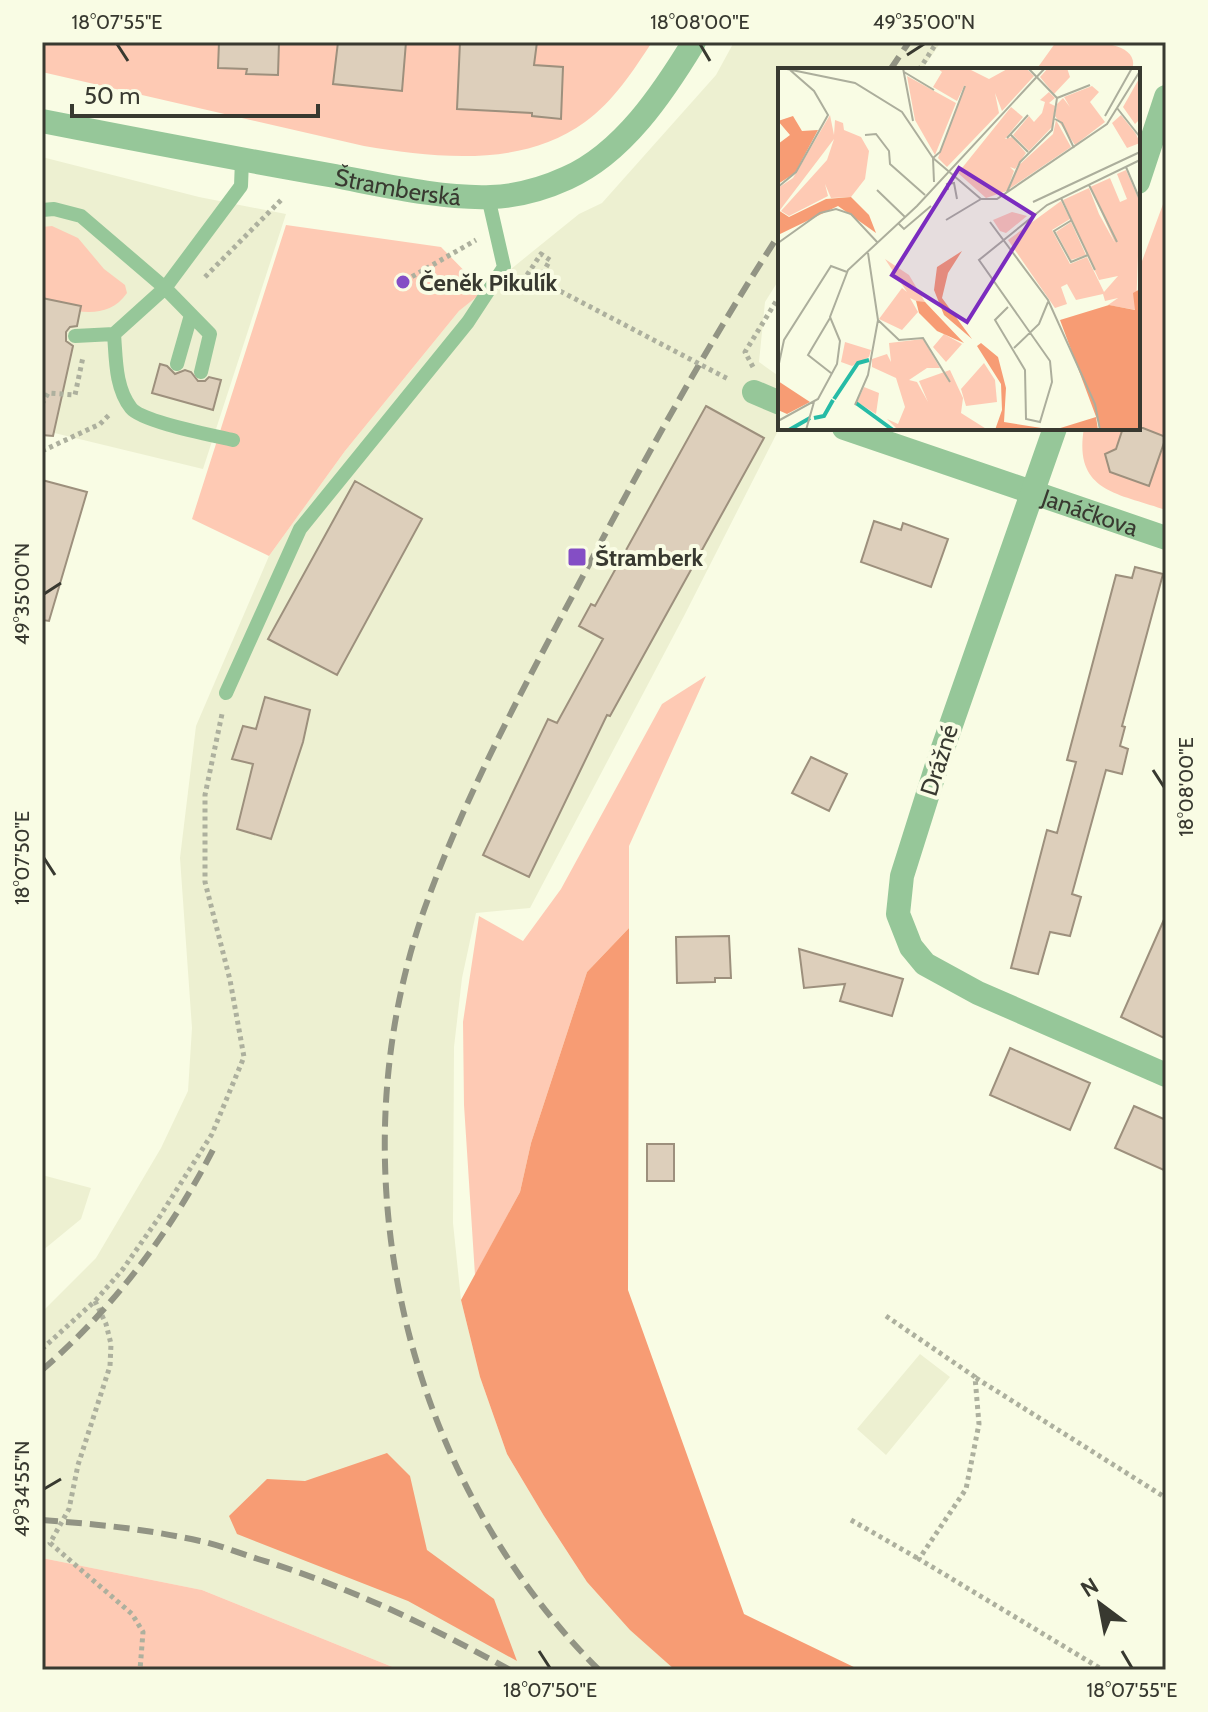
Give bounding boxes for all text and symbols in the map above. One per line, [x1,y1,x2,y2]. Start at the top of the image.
text: 18°07'55"E [72,10,162,34]
text: 18°08'00"E [650,10,750,34]
text: 49°35'00"N [873,10,975,34]
scale bar [72,68,318,118]
inset map [778,68,1140,430]
text: 50 m [84,81,140,110]
street label: Štramberská [332,162,462,211]
place label: Čeněk Pikulík [419,268,558,297]
marker: Čeněk Pikulík [394,273,412,291]
street label: Janáčkova [1037,482,1142,542]
text: 49°35'00"N [10,543,34,645]
place label: Štramberk [595,543,703,572]
marker: Štramberk [566,546,588,568]
street label: Drážné [914,721,964,799]
text: 18°08'00"E [1174,737,1198,837]
text: 18°07'50"E [10,811,34,905]
text: 49°34'55"N [10,1441,34,1537]
north arrow [1060,1564,1140,1644]
text: N [1076,1572,1103,1603]
text: 18°07'50"E [503,1678,597,1702]
text: 18°07'55"E [1087,1678,1177,1702]

